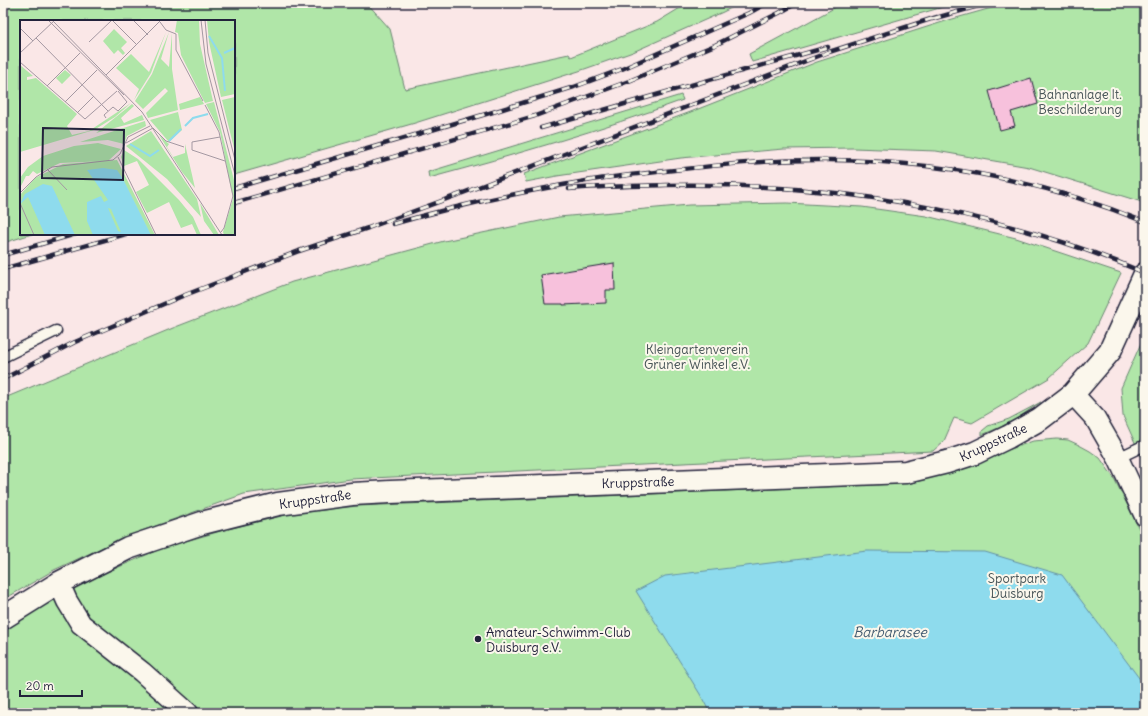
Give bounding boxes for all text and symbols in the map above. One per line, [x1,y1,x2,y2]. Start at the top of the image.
inset map [20,20,235,235]
park label: Bahnanlage lt. Beschilderung [1038,86,1122,118]
park label: Kleingartenverein Grüner Winkel e.V. [644,341,750,373]
street label: Kruppstraße [957,419,1030,466]
street label: Kruppstraße [601,473,675,492]
street label: Kruppstraße [278,486,352,513]
park label: Sportpark Duisburg [988,570,1047,602]
water label: Barbarasee [853,623,928,641]
place label: Amateur-Schwimm-Club Duisburg e.V. [486,624,631,656]
marker: Amateur-Schwimm-Club Duisburg e.V. [473,634,483,644]
scale bar [20,672,82,698]
text: 20 m [26,678,54,693]

